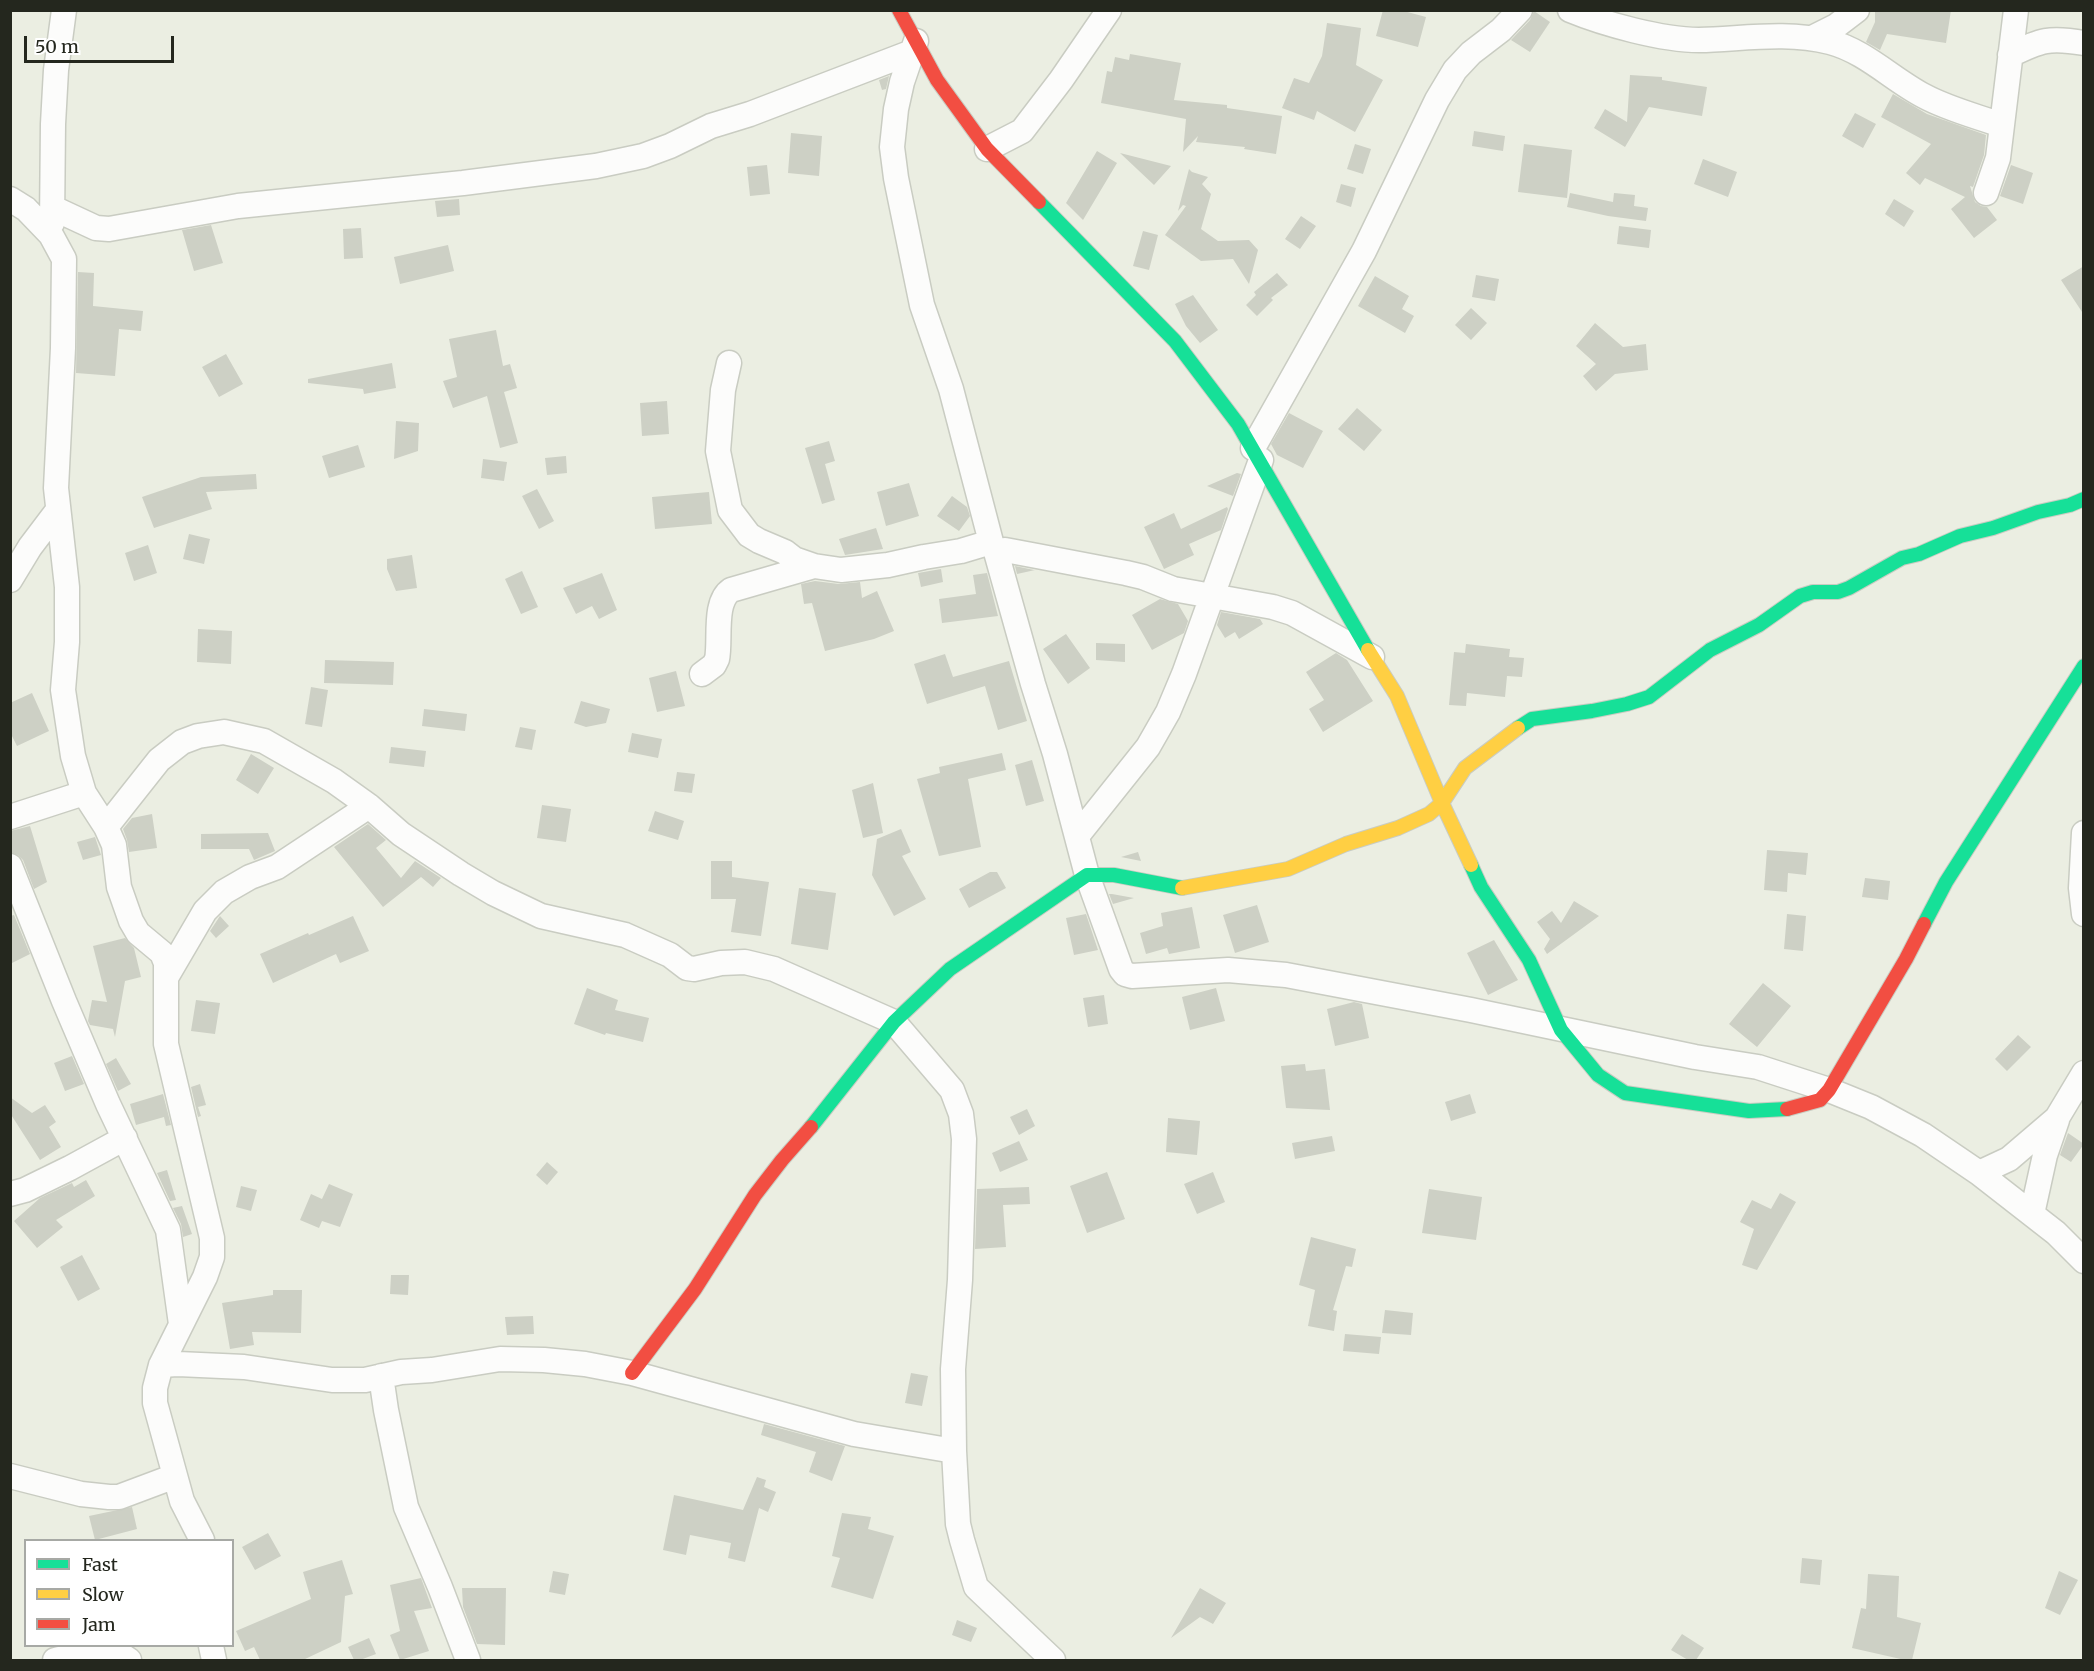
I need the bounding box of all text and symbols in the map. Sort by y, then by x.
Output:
scale bar [27,24,177,62]
text: 50 m [35,35,79,58]
legend [24,1539,234,1647]
text: Fast [82,1553,118,1576]
text: Slow [82,1583,124,1606]
text: Jam [82,1613,116,1636]

